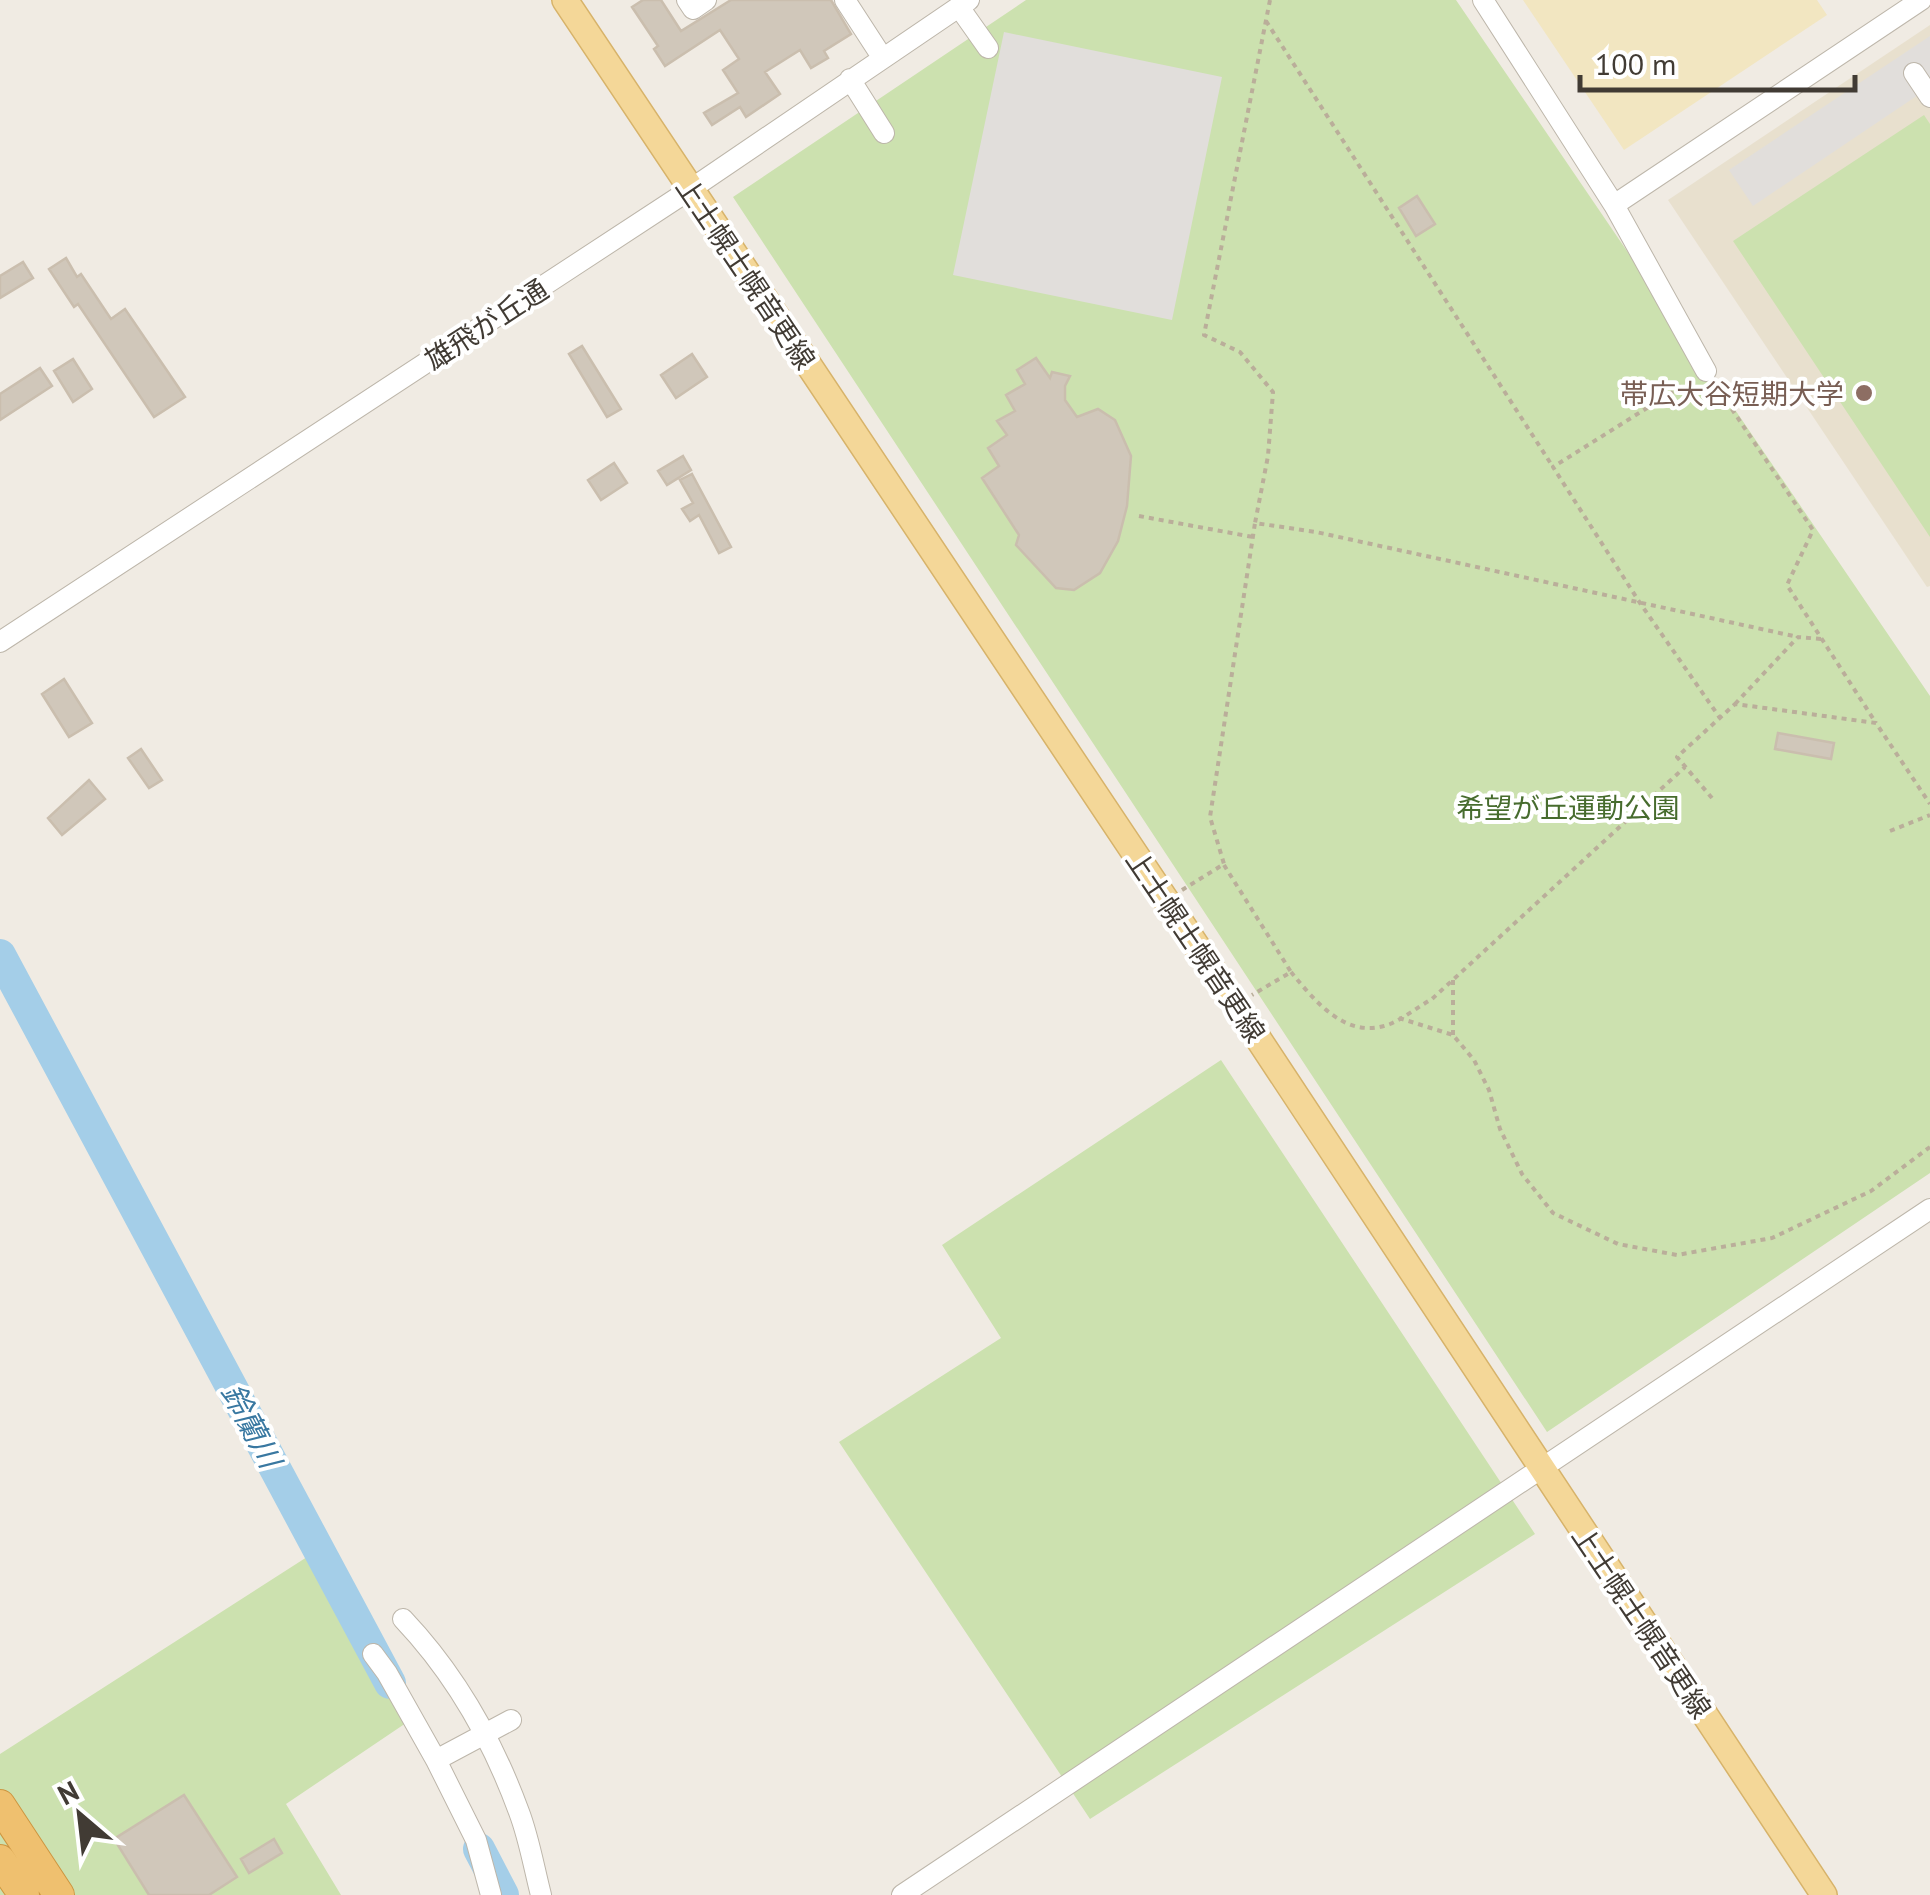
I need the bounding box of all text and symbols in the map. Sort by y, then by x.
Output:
scale bar [1580,30,1855,92]
text: 100 m [1595,44,1676,83]
street label: 上士幌士幌音更線 [668,170,824,376]
street label: 雄飛が丘通 [417,270,555,378]
place label: 帯広大谷短期大学 [1620,375,1844,412]
marker: 帯広大谷短期大学 [1853,382,1875,404]
park label: 希望が丘運動公園 [1456,789,1680,826]
street label: 上士幌士幌音更線 [1118,843,1274,1049]
water label: 鈴蘭川 [214,1376,292,1477]
street label: 上士幌士幌音更線 [1564,1519,1720,1725]
north arrow [30,1765,130,1865]
text: N [51,1772,85,1813]

